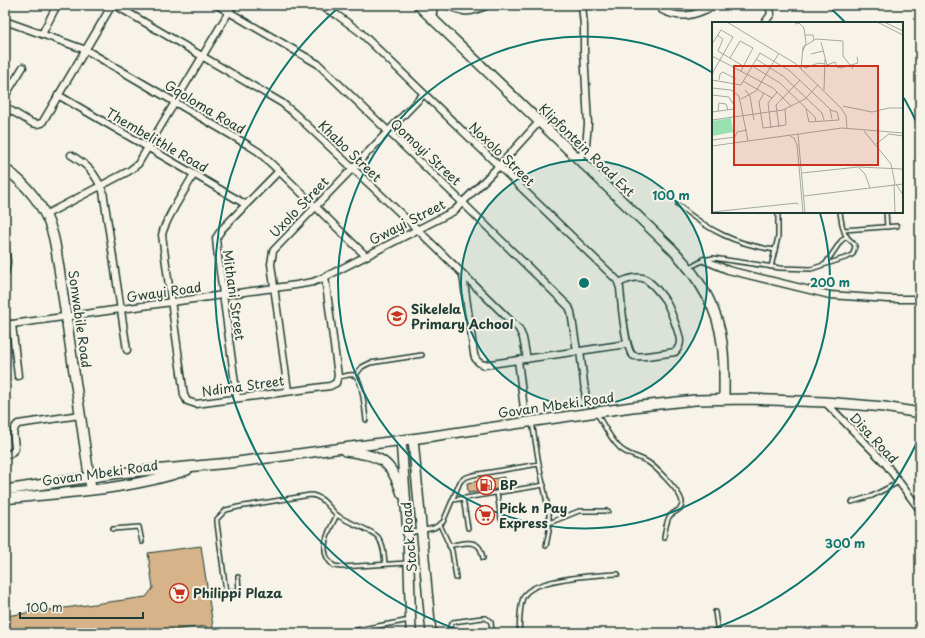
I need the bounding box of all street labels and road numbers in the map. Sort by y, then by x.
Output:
street label: Gqoloma Road [161,75,249,138]
street label: Klipfontein Road Ext [535,99,640,201]
street label: Thembelithle Road [103,103,212,177]
street label: Qomoyi Street [387,114,466,189]
street label: Khabo Street [314,116,386,186]
street label: Noxolo Street [465,117,540,190]
street label: Uxolo Street [265,172,333,241]
street label: Gwayi Street [365,194,448,249]
street label: Mithani Street [219,248,250,342]
street label: Sonwabile Road [64,269,97,369]
street label: Gwayi Road [125,277,203,306]
street label: Ndima Street [201,370,285,401]
street label: Govan Mbeki Road [497,387,615,422]
street label: Disa Road [846,408,903,467]
street label: Govan Mbeki Road [41,455,159,490]
street label: Stock Road [396,501,421,573]

